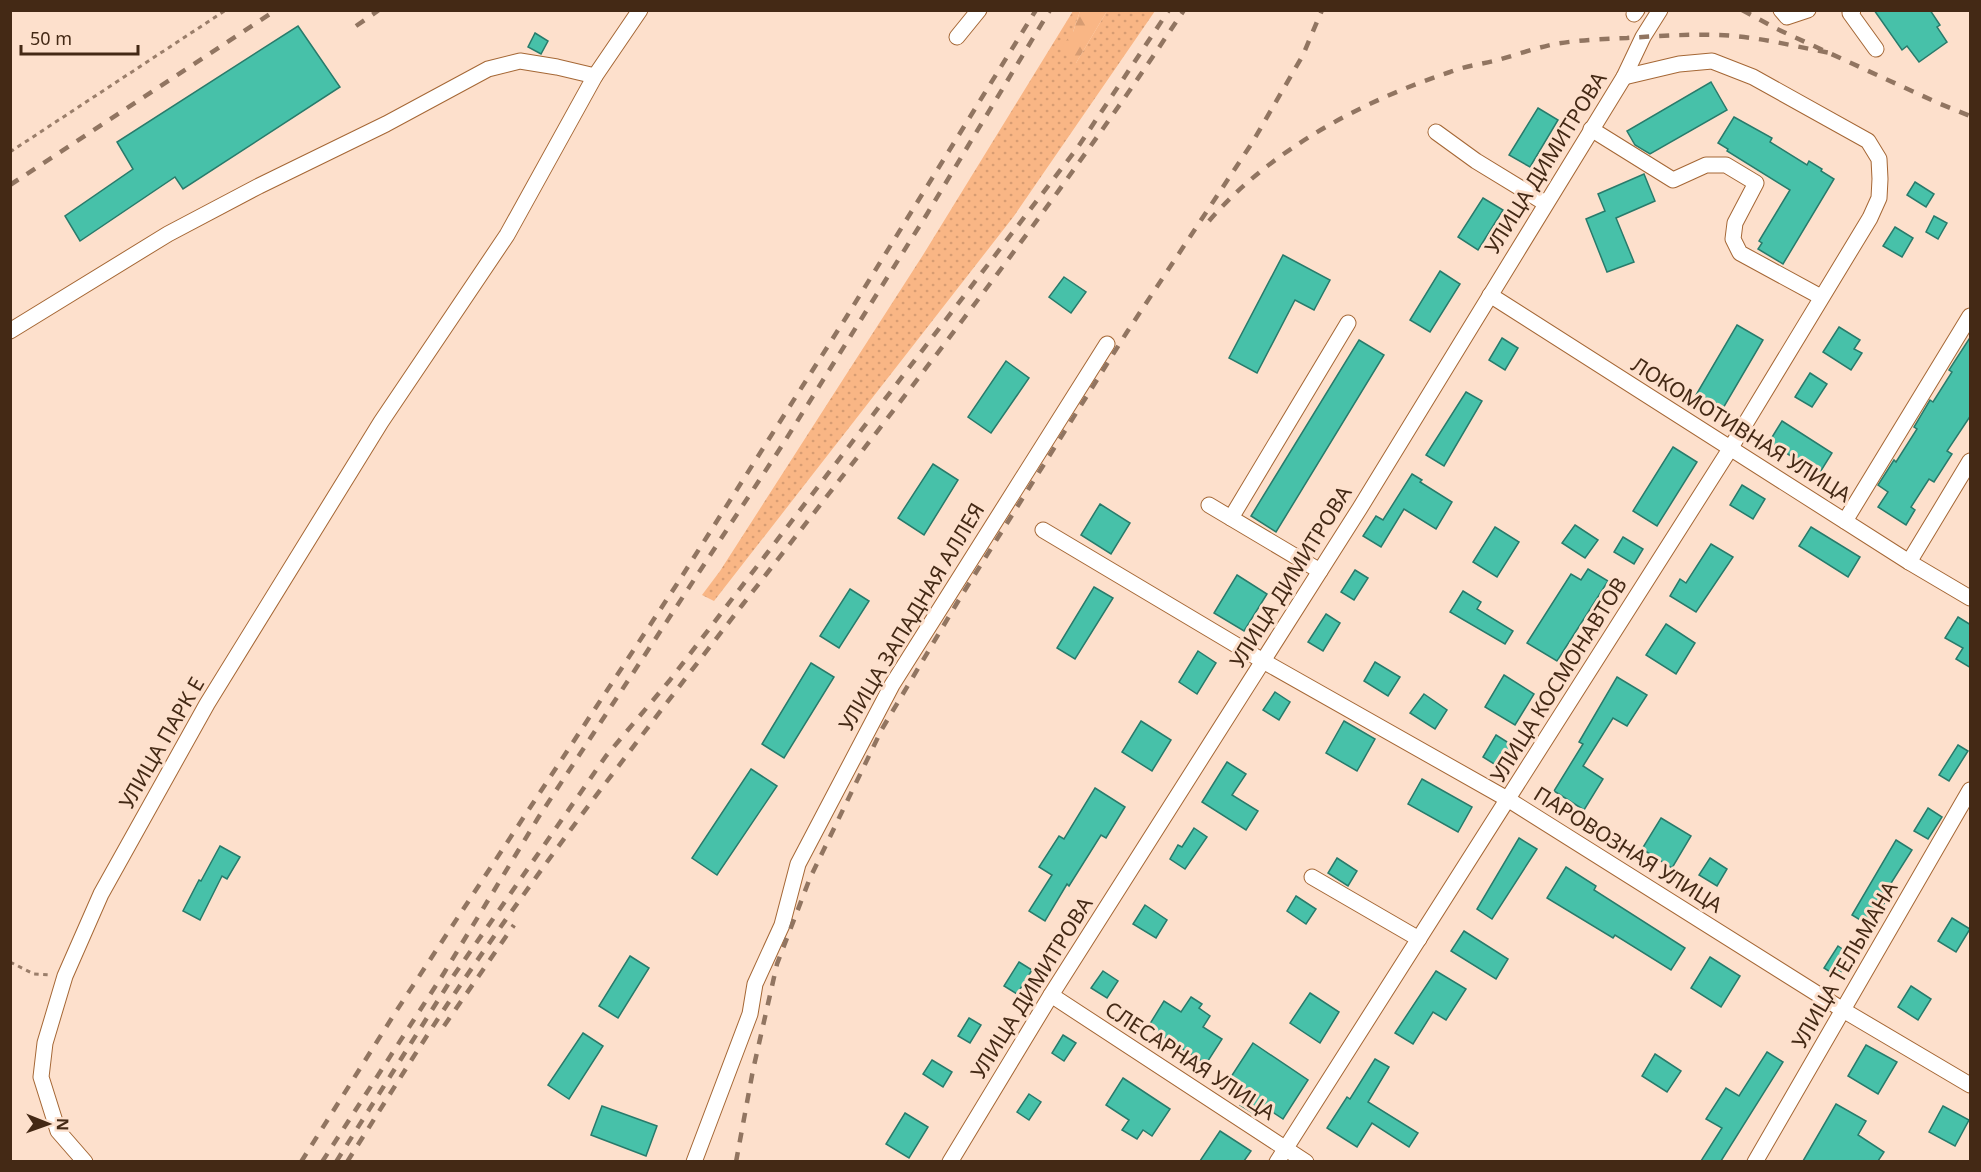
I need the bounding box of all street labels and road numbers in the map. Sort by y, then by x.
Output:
street label: УЛИЦА ДИМИТРОВА [1478,66,1613,259]
street label: ЛОКОМОТИВНАЯ УЛИЦА [1627,350,1857,509]
street label: УЛИЦА ДИМИТРОВА [1223,480,1358,673]
street label: УЛИЦА ЗАПАДНАЯ АЛЛЕЯ [832,497,990,736]
street label: УЛИЦА КОСМОНАВТОВ [1484,572,1633,787]
street label: УЛИЦА ПАРК Е [112,672,210,813]
street label: ПАРОВОЗНАЯ УЛИЦА [1529,780,1729,919]
street label: УЛИЦА ТЕЛЬМАНА [1785,875,1904,1053]
street label: УЛИЦА ДИМИТРОВА [964,891,1099,1084]
street label: СЛЕСАРНАЯ УЛИЦА [1100,995,1282,1126]

